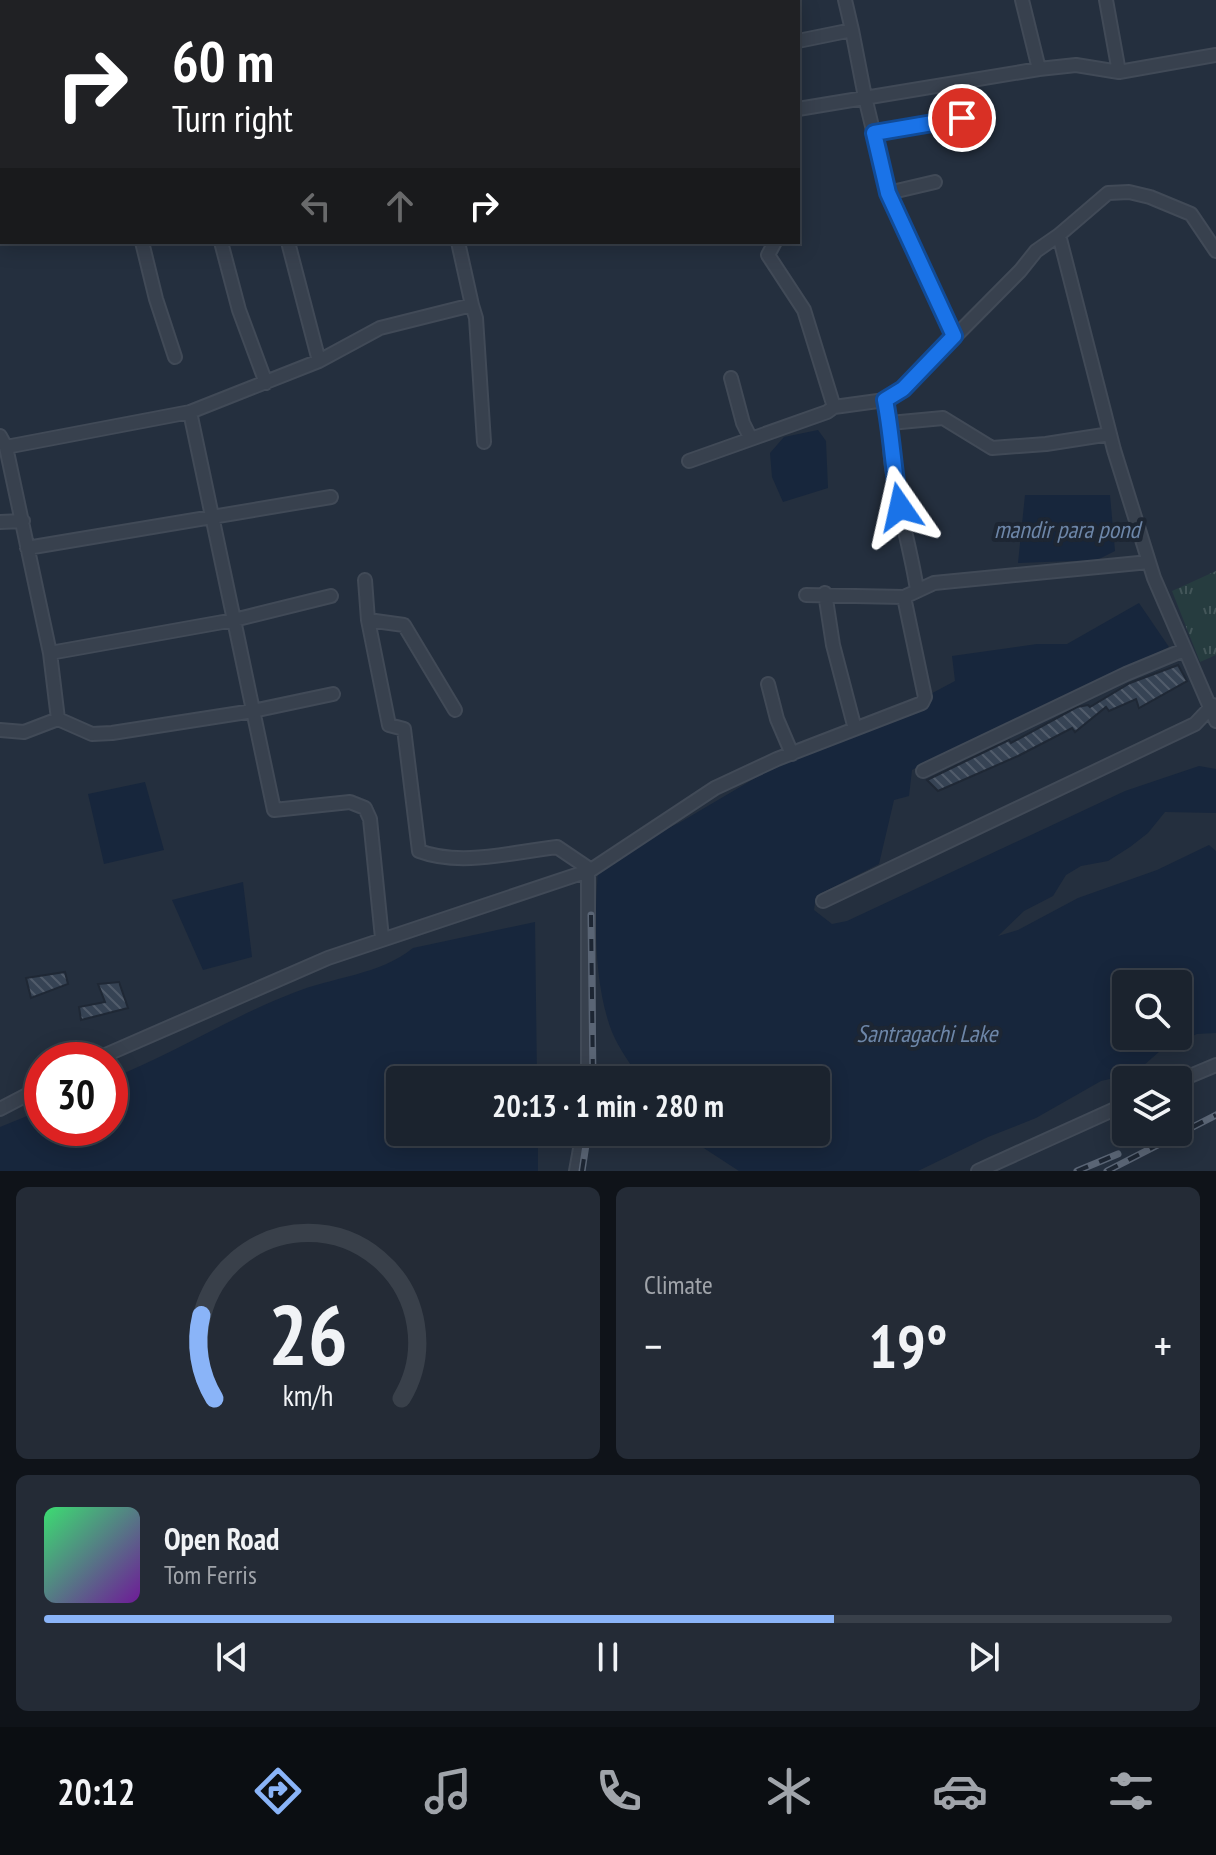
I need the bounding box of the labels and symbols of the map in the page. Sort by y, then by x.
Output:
pin [928,84,996,152]
position arrow [858,465,942,549]
water label: mandir para pond [994,514,1144,545]
water label: Santragachi Lake [857,1018,999,1049]
speed limit sign: 30 [24,1042,128,1146]

